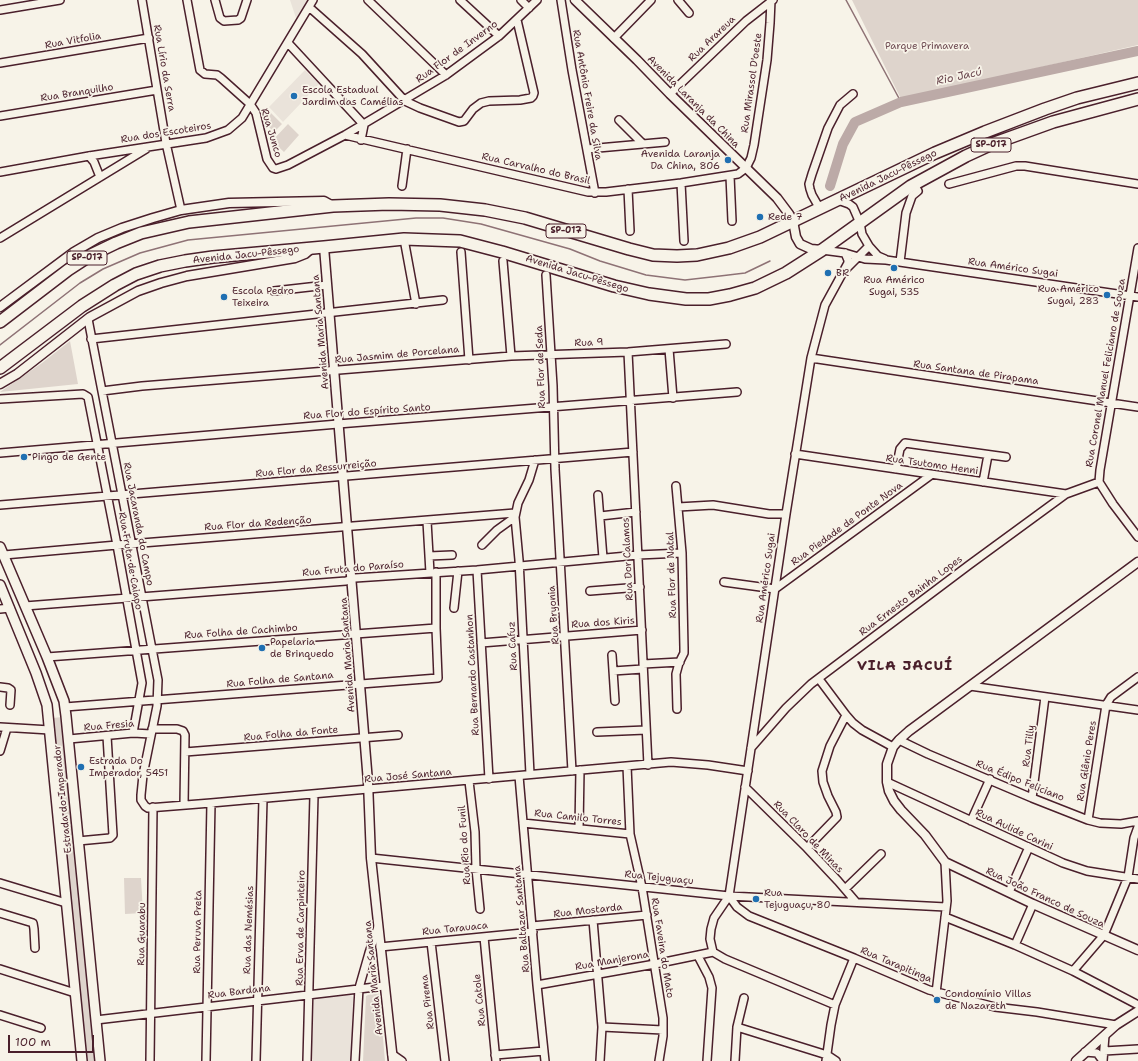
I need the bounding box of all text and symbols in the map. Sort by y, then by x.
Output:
street label: Rua Arareua [686,14,738,64]
street label: Rua Flor de Inverno [414,18,500,86]
street label: Rua Lírio da Serra [150,24,178,112]
street label: Rua Antônio Freire da Silva [570,29,604,161]
street label: Rua Vitfolia [44,30,102,52]
street label: Rua Mirassol D'oeste [739,32,765,134]
park label: Parque Primavera [885,40,969,52]
street label: Avenida Laranja da China [644,53,742,151]
water label: Rio Jacú [935,66,983,88]
street label: Rua Branquilho [40,81,114,105]
place label: Escola Estadual Jardim das Camélias [302,84,403,108]
marker: Escola Estadual Jardim das Camélias [289,91,299,101]
street label: Rua Junco [258,107,284,159]
street label: Rua dos Escoteiros [120,120,212,146]
road number: SP-017 [971,138,1011,152]
street label: Avenida Jacu-Pêssego [837,147,939,205]
place label: Avenida Laranja Da China, 806 [641,148,720,172]
street label: Rua Carvalho do Brasil [481,151,591,187]
marker: Avenida Laranja Da China, 806 [723,155,733,165]
place label: Rede 7 [768,211,803,223]
marker: Rede 7 [755,212,765,222]
road number: SP-017 [546,224,586,238]
street label: Avenida Jacu-Pêssego [192,243,300,267]
road number: SP-017 [67,251,107,265]
street label: Avenida Jacu-Pêssego [524,253,630,295]
street label: Rua Américo Sugai [967,256,1059,280]
marker: Rua Américo Sugai, 535 [889,263,899,273]
place label: BR [836,267,849,279]
marker: BR [823,268,833,278]
street label: Avenida Maria Santana [310,274,332,390]
place label: Rua Américo Sugai, 535 [863,274,925,298]
street label: Rua Coronel Manuel Feliciano de Souza [1083,278,1129,468]
place label: Rua Américo Sugai, 283 [1038,283,1099,306]
place label: Escola Pedro Teixeira [232,285,294,308]
marker: Rua Américo Sugai, 283 [1102,290,1112,300]
marker: Escola Pedro Teixeira [219,292,229,302]
street label: Rua Flor de Seda [534,325,548,409]
street label: Rua 9 [574,336,604,350]
street label: Rua Jasmim de Porcelana [334,344,460,366]
street label: Rua Santana de Pirapama [913,358,1039,388]
street label: Rua Flor do Espírito Santo [303,402,431,422]
place label: Pingo de Gente [32,451,106,463]
marker: Pingo de Gente [19,452,29,462]
street label: Rua Tsutomo Henni [885,453,979,477]
street label: Rua Flor da Ressurreição [255,458,377,480]
street label: Rua Jacaranda do Campo [120,461,156,587]
street label: Rua Piedade de Ponte Nova [789,480,905,568]
street label: Rua Fruta de Caiapo [115,511,145,611]
street label: Rua Flor da Redenção [204,514,312,534]
street label: Rua Dor Calamos [620,517,636,601]
street label: Rua Flor de Natal [664,532,680,618]
street label: Rua Américo Sugai [754,532,778,624]
street label: Rua Ernesto Bainha Lopes [857,553,965,639]
street label: Rua Fruta do Paraíso [302,559,404,579]
street label: Rua Bryonia [546,585,562,645]
street label: Avenida Maria Santana [338,597,358,713]
street label: Rua Bernardo Castanhon [464,614,482,736]
street label: Rua dos Kiris [571,615,635,631]
street label: Rua Cafuz [506,621,520,671]
street label: Rua Folha de Cachimbo [184,622,298,642]
place label: Papelaria de Brinquedo [270,636,334,660]
marker: Papelaria de Brinquedo [257,643,267,653]
district label: VILA JACUÍ [857,658,953,674]
street label: Rua Folha de Santana [226,669,334,691]
street label: Rua Fresia [83,718,135,734]
street label: Rua Glênio Peres [1075,720,1099,802]
street label: Rua Folha da Fonte [243,724,339,744]
street label: Rua Tilly [1020,724,1038,768]
street label: Estrada do Imperador [51,744,75,854]
place label: Estrada Do Imperador, 5451 [89,755,168,778]
street label: Rua Édipo Feliciano [974,758,1066,804]
marker: Estrada Do Imperador, 5451 [76,762,86,772]
street label: Rua José Santana [364,766,452,786]
street label: Rua Claro de Minas [770,798,846,876]
street label: Rua Rio do Funil [456,805,474,885]
street label: Rua Camilo Torres [534,807,622,829]
street label: Rua Aulide Carini [973,807,1055,853]
street label: Rua Baltazar Santana [511,865,533,973]
street label: Rua João Franco de Souza [984,865,1106,931]
street label: Rua Tejuguaçu [624,868,694,888]
street label: Rua Erva de Carpinteiro [294,870,308,986]
street label: Rua das Nemésias [241,886,257,974]
place label: Rua Tejuguaçu, 80 [764,887,830,910]
street label: Rua Peruva Preta [191,890,205,974]
marker: Rua Tejuguaçu, 80 [751,894,761,904]
street label: Rua Faveira do Mato [648,897,676,999]
street label: Rua Mostarda [553,901,623,921]
street label: Rua Guarabu [135,902,149,966]
street label: Avenida Maria Santana [362,920,386,1036]
street label: Rua Tarauaca [422,920,488,938]
street label: Rua Tarapitinga [858,944,934,986]
street label: Rua Manjerona [574,949,650,973]
street label: Rua Catole [471,973,489,1027]
street label: Rua Pirema [419,974,437,1030]
street label: Rua Bardana [207,982,271,1002]
place label: Condomínio Villas de Nazareth [945,988,1031,1012]
marker: Condomínio Villas de Nazareth [932,995,942,1005]
scale bar [10,1027,96,1053]
text: 100 m [15,1034,51,1050]

